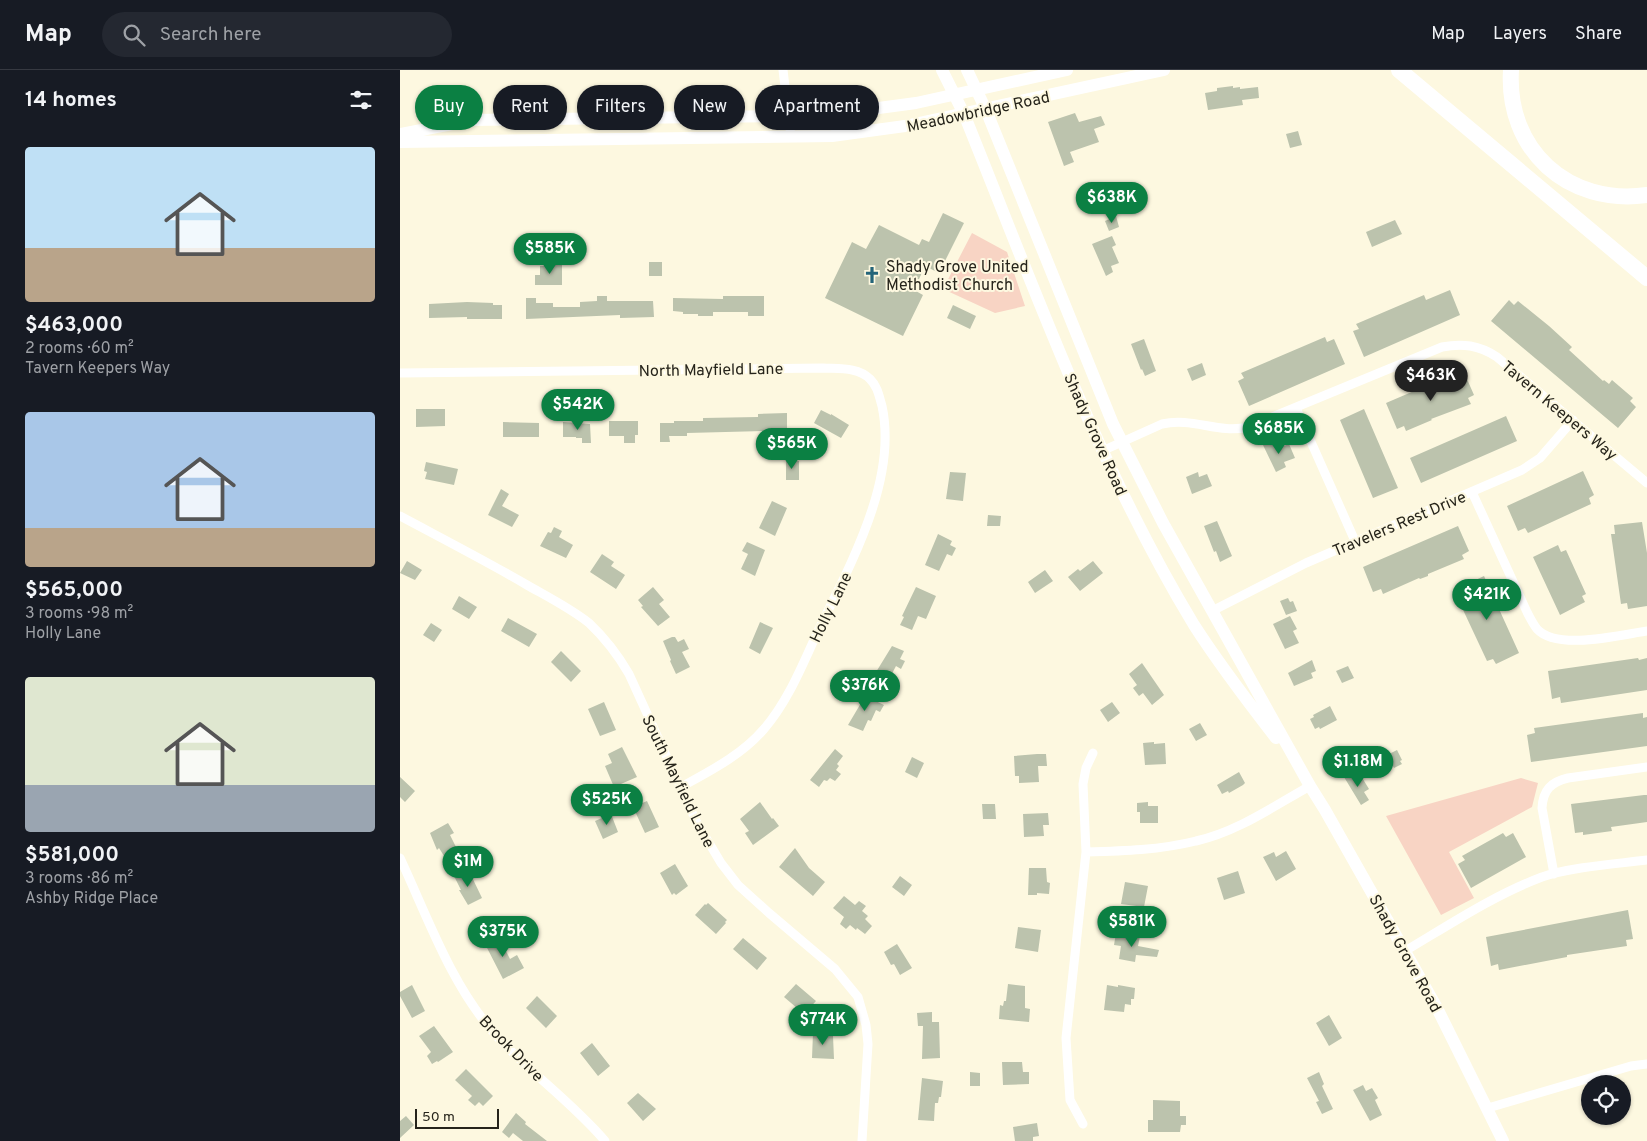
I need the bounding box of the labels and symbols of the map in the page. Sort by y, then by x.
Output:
street label: Meadowbridge Road [905,88,1052,138]
pin: $638K [1077,182,1147,224]
pin: $585K [515,232,585,275]
place label: Shady Grove United Methodist Church [886,258,1029,296]
church icon: Shady Grove United Methodist Church [862,265,882,285]
street label: Tavern Keepers Way [1497,357,1621,466]
street label: North Mayfield Lane [638,360,784,382]
pin: $463K [1396,360,1466,402]
street label: Shady Grove Road [1058,371,1130,499]
pin: $542K [543,388,613,431]
pin: $685K [1244,412,1314,455]
pin: $565K [757,428,827,470]
street label: Travelers Rest Drive [1330,488,1469,562]
street label: Holly Lane [806,569,857,647]
pin: $421K [1452,578,1522,621]
pin: $376K [830,670,900,712]
street label: South Mayfield Lane [636,712,718,852]
pin: $1.18M [1317,746,1399,788]
pin: $525K [572,784,642,826]
pin: $1M [444,846,492,888]
street label: Shady Grove Road [1364,892,1445,1016]
pin: $581K [1097,906,1167,948]
pin: $375K [468,916,538,958]
pin: $774K [788,1004,858,1046]
street label: Brook Drive [474,1012,547,1087]
scale bar [415,1106,499,1129]

